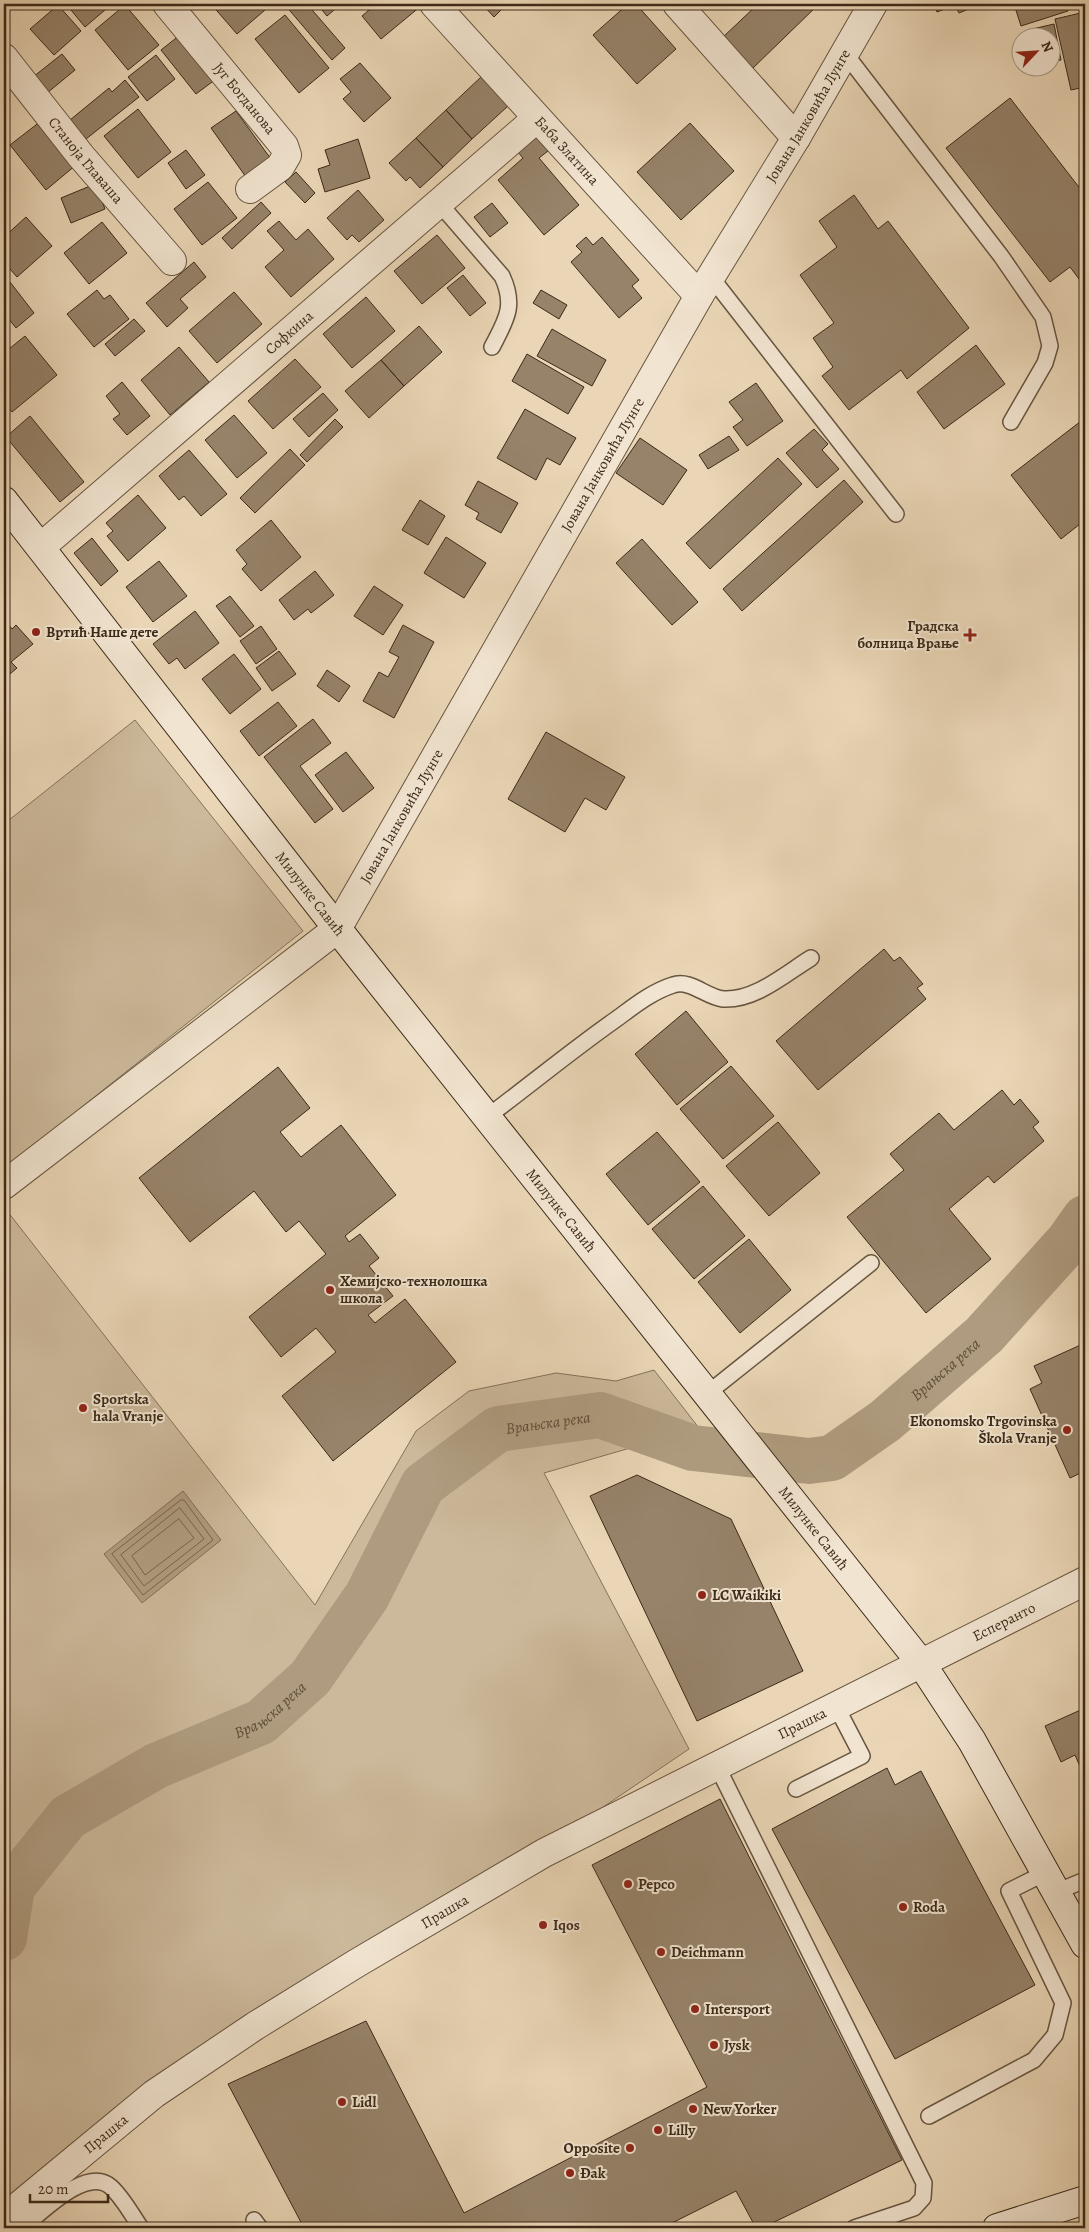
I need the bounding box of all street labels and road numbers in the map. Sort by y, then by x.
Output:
street label: Јована Јанковића Лунге [761,45,855,186]
street label: Југ Богданова [209,58,280,138]
street label: Баба Златина [530,112,604,190]
street label: Станоја Главаша [44,113,128,208]
street label: Софкина [261,306,318,359]
street label: Јована Јанковића Лунге [556,394,649,535]
street label: Јована Јанковића Лунге [355,745,448,887]
street label: Милунке Савић [271,847,349,940]
street label: Милунке Савић [522,1164,601,1257]
street label: Милунке Савић [774,1482,853,1574]
street label: Есперанто [969,1598,1039,1646]
street label: Прашка [774,1703,830,1744]
street label: Прашка [417,1890,472,1933]
street label: Прашка [79,2110,132,2158]

